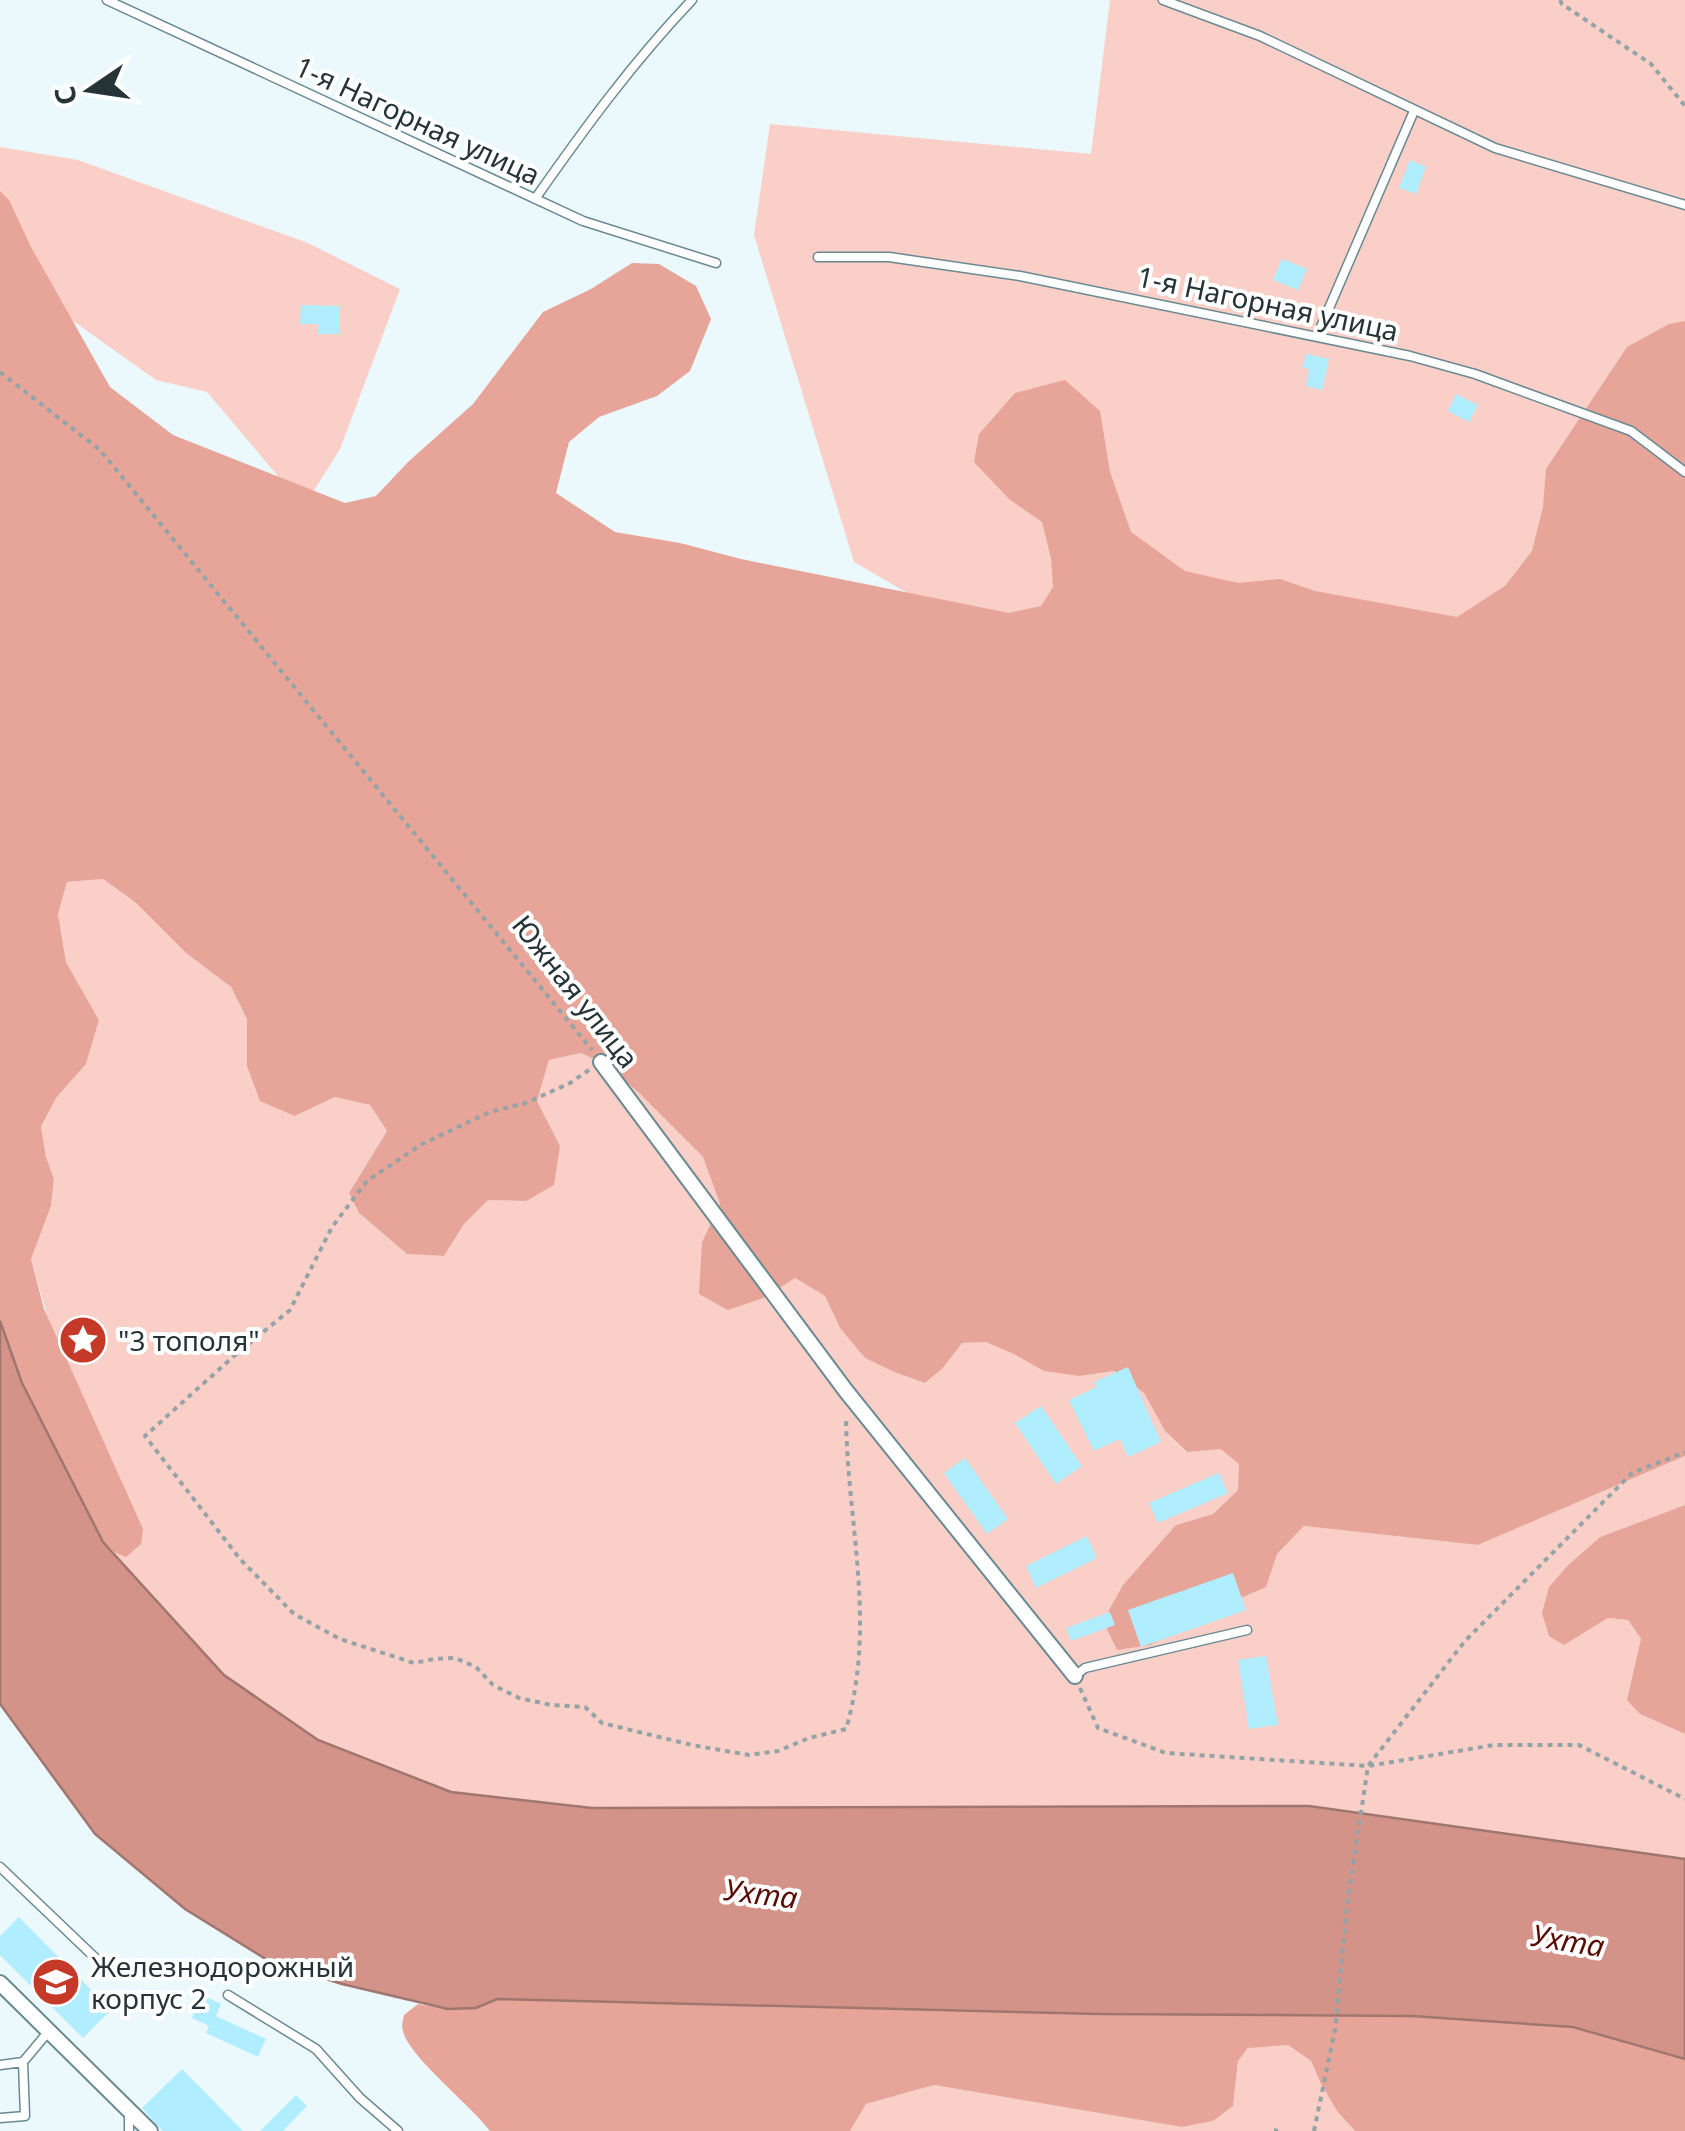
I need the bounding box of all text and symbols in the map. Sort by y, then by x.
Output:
north arrow [40,40,140,140]
street label: 1-я Нагорная улица [289,47,547,193]
text: С [44,83,85,109]
street label: 1-я Нагорная улица [1134,257,1402,349]
street label: Южная улица [504,907,648,1075]
place icon: "3 тополя" [57,1314,109,1366]
place label: "3 тополя" [118,1321,260,1359]
water label: Ухта [722,1868,800,1918]
water label: Ухта [1528,1914,1608,1966]
place label: Железнодорожный корпус 2 [91,1947,354,2017]
school or university icon: Железнодорожный корпус 2 [30,1956,82,2008]

